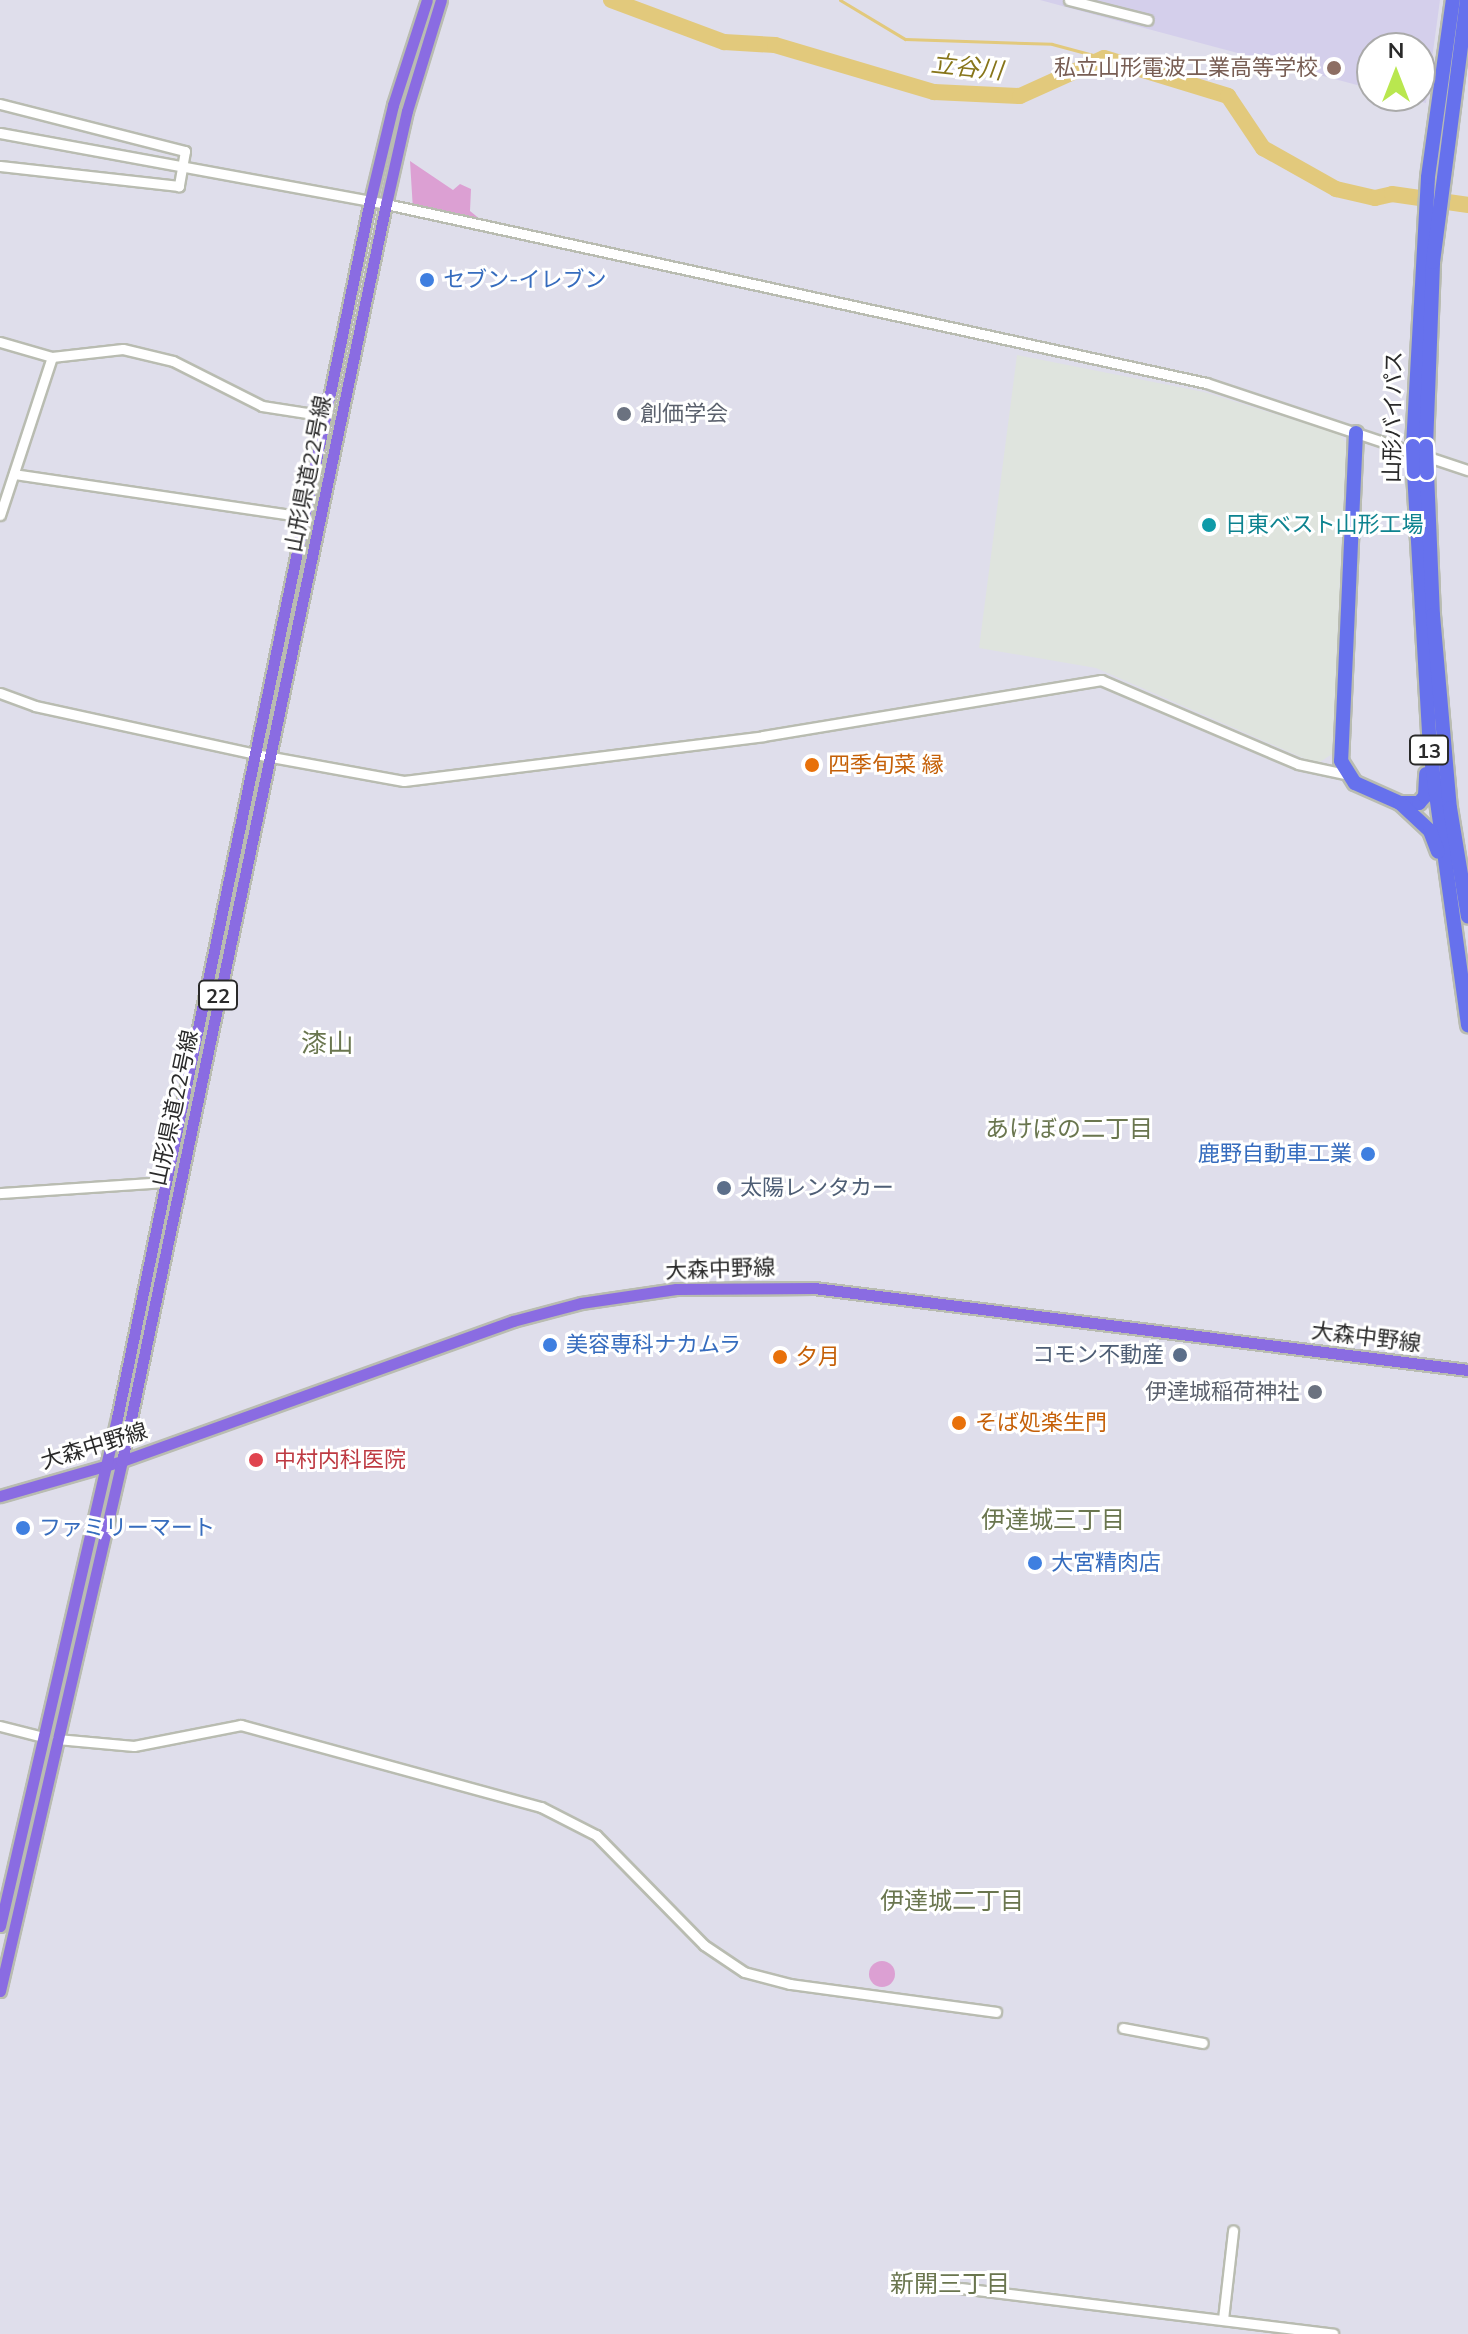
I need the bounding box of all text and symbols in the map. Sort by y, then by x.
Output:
north arrow [1356,32,1436,112]
text: N [1388,36,1404,64]
water label: 立谷川 [930,49,1004,85]
place label: 私立山形電波工業高等学校 [1054,55,1318,81]
marker: 私立山形電波工業高等学校 [1325,59,1343,77]
place label: セブン-イレブン [443,267,606,293]
marker: セブン-イレブン [418,271,436,289]
street label: 山形バイパス [1379,351,1407,483]
street label: 山形県道22号線 [280,394,336,554]
place label: 創価学会 [640,401,728,427]
marker: 創価学会 [615,405,633,423]
place label: 日東ベスト山形工場 [1225,512,1423,538]
marker: 日東ベスト山形工場 [1200,516,1218,534]
road number: 13 [1409,734,1449,766]
place label: 四季旬菜 縁 [828,752,944,778]
marker: 四季旬菜 縁 [803,756,821,774]
road number: 22 [198,979,238,1011]
district label: 漆山 [301,1027,353,1059]
street label: 山形県道22号線 [145,1028,203,1188]
district label: あけぼの二丁目 [985,1115,1153,1143]
place label: 鹿野自動車工業 [1198,1141,1352,1167]
marker: 鹿野自動車工業 [1359,1145,1377,1163]
place label: 太陽レンタカー [740,1175,894,1201]
marker: 太陽レンタカー [715,1179,733,1197]
street label: 大森中野線 [665,1254,775,1284]
street label: 大森中野線 [1310,1317,1422,1357]
place label: 美容専科ナカムラ [566,1332,742,1358]
marker: 美容専科ナカムラ [541,1336,559,1354]
place label: コモン不動産 [1032,1342,1164,1368]
place label: 夕月 [796,1344,840,1370]
marker: コモン不動産 [1171,1346,1189,1364]
marker: 夕月 [771,1348,789,1366]
place label: 伊達城稲荷神社 [1145,1379,1299,1405]
marker: 伊達城稲荷神社 [1306,1383,1324,1401]
place label: そば処楽生門 [975,1410,1107,1436]
marker: そば処楽生門 [950,1414,968,1432]
street label: 大森中野線 [38,1417,150,1475]
place label: 中村内科医院 [274,1447,406,1473]
marker: 中村内科医院 [245,1449,267,1471]
district label: 伊達城三丁目 [981,1506,1125,1534]
place label: ファミリーマート [39,1515,215,1541]
marker: ファミリーマート [14,1519,32,1537]
place label: 大宮精肉店 [1051,1550,1161,1576]
marker: 大宮精肉店 [1026,1554,1044,1572]
district label: 伊達城二丁目 [880,1887,1024,1915]
district label: 新開三丁目 [890,2270,1010,2298]

